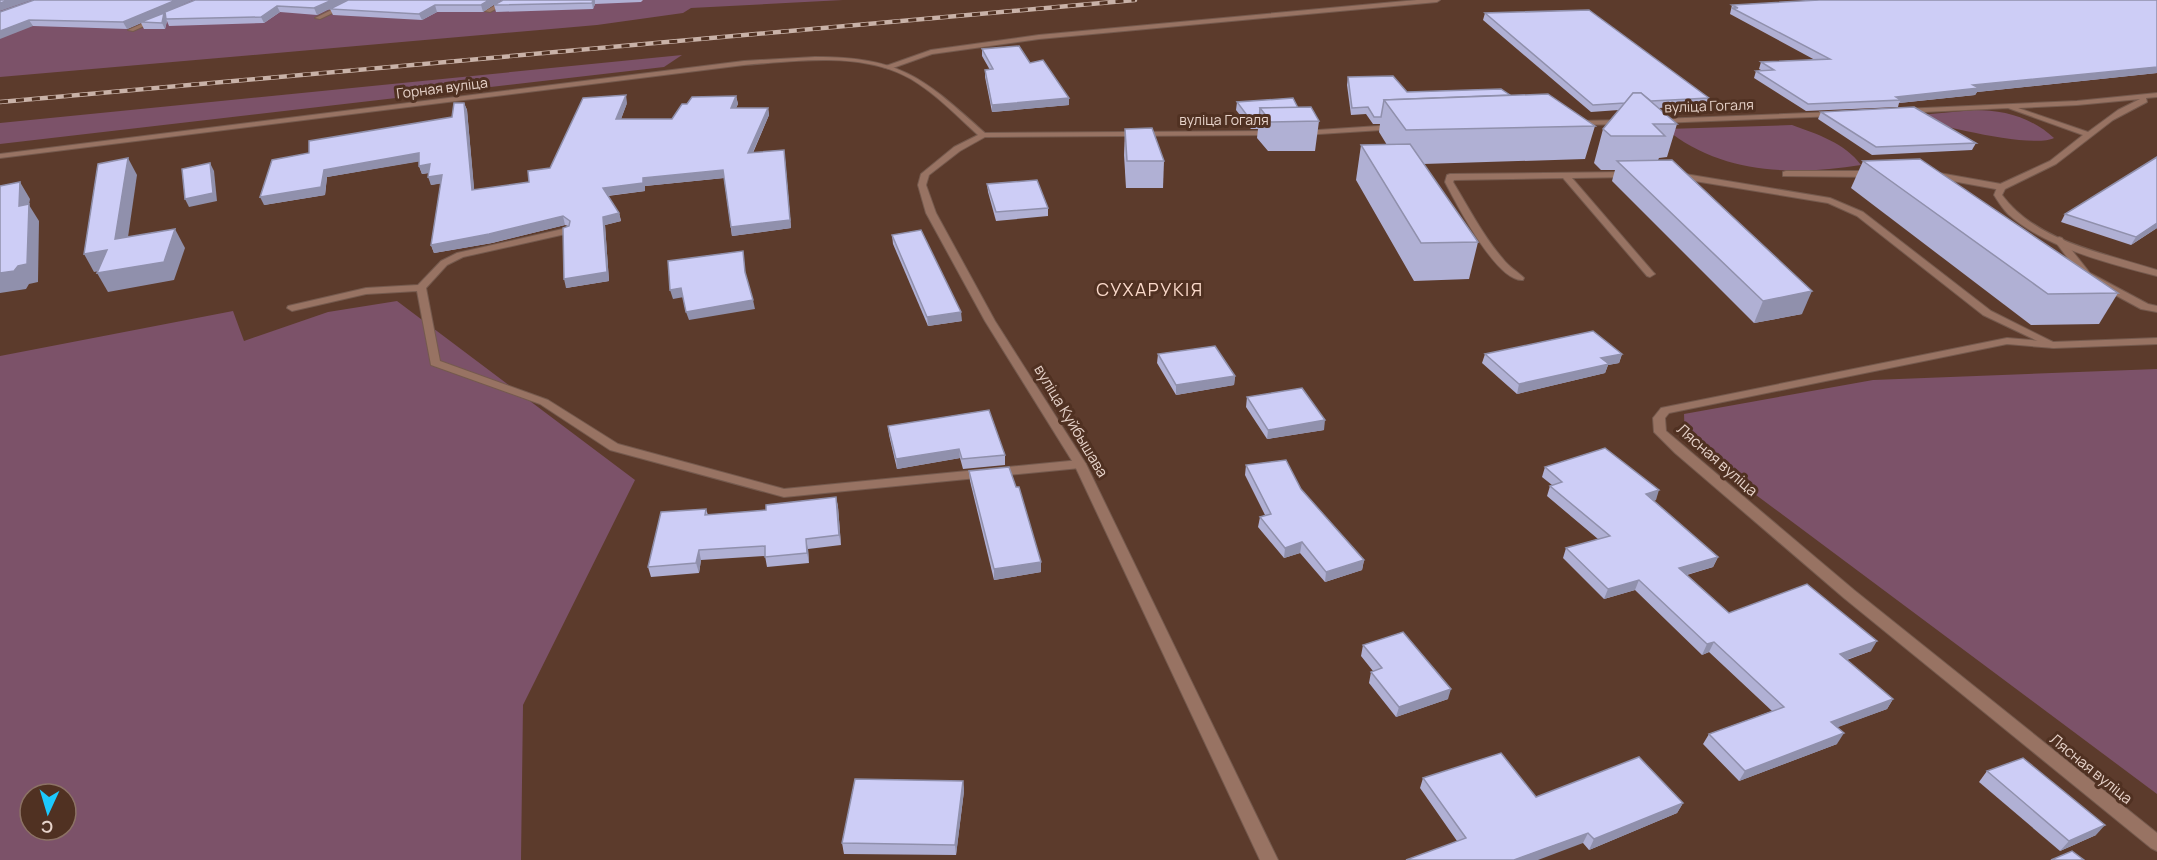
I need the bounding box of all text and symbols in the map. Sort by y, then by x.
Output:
street label: Горная вуліца [395,72,489,103]
street label: вуліца Гогаля [1664,94,1754,117]
street label: вуліца Гогаля [1179,110,1269,129]
district label: СУХАРУКІЯ [1096,277,1204,301]
street label: вуліца Куйбышава [1029,361,1113,481]
street label: Лясная вуліца [1672,419,1762,501]
street label: Лясная вуліца [2045,729,2137,809]
north arrow [18,782,78,842]
text: С [40,816,54,838]

